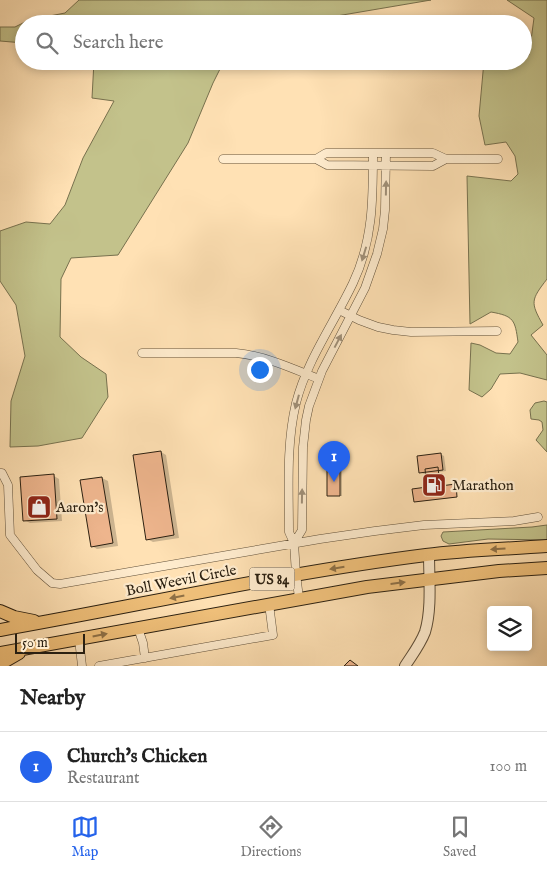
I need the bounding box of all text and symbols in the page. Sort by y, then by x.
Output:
search box [15,15,532,70]
icon: search [33,29,61,57]
text: Search here [73,31,164,55]
one-way arrow [382,179,390,195]
one-way arrow [359,246,367,261]
one-way arrow [334,333,342,348]
your location [247,357,273,383]
one-way arrow [293,394,301,409]
pin: 1 [318,441,350,482]
fuel station icon: Marathon [421,472,447,498]
place label: Marathon [452,476,514,495]
one-way arrow [299,488,307,504]
shop icon: Aaron's [26,494,52,520]
place label: Aaron's [55,498,103,517]
one-way arrow [490,546,506,554]
street label: Boll Weevil Circle [124,560,238,601]
one-way arrow [329,564,345,572]
road number: US 84 [250,568,294,590]
one-way arrow [390,579,406,587]
one-way arrow [170,593,185,601]
map controls [487,606,532,651]
button: layers [487,606,532,651]
scale bar [15,631,85,654]
one-way arrow [92,631,108,639]
text: 50 m [22,634,48,652]
text: Nearby [20,685,85,712]
text: Church's Chicken [67,745,207,769]
text: 1 [33,757,39,777]
text: 100 m [490,757,527,777]
text: Restaurant [67,769,140,789]
tab: Map [71,813,99,861]
tab: Directions [240,813,301,861]
tab: Saved [443,813,476,861]

